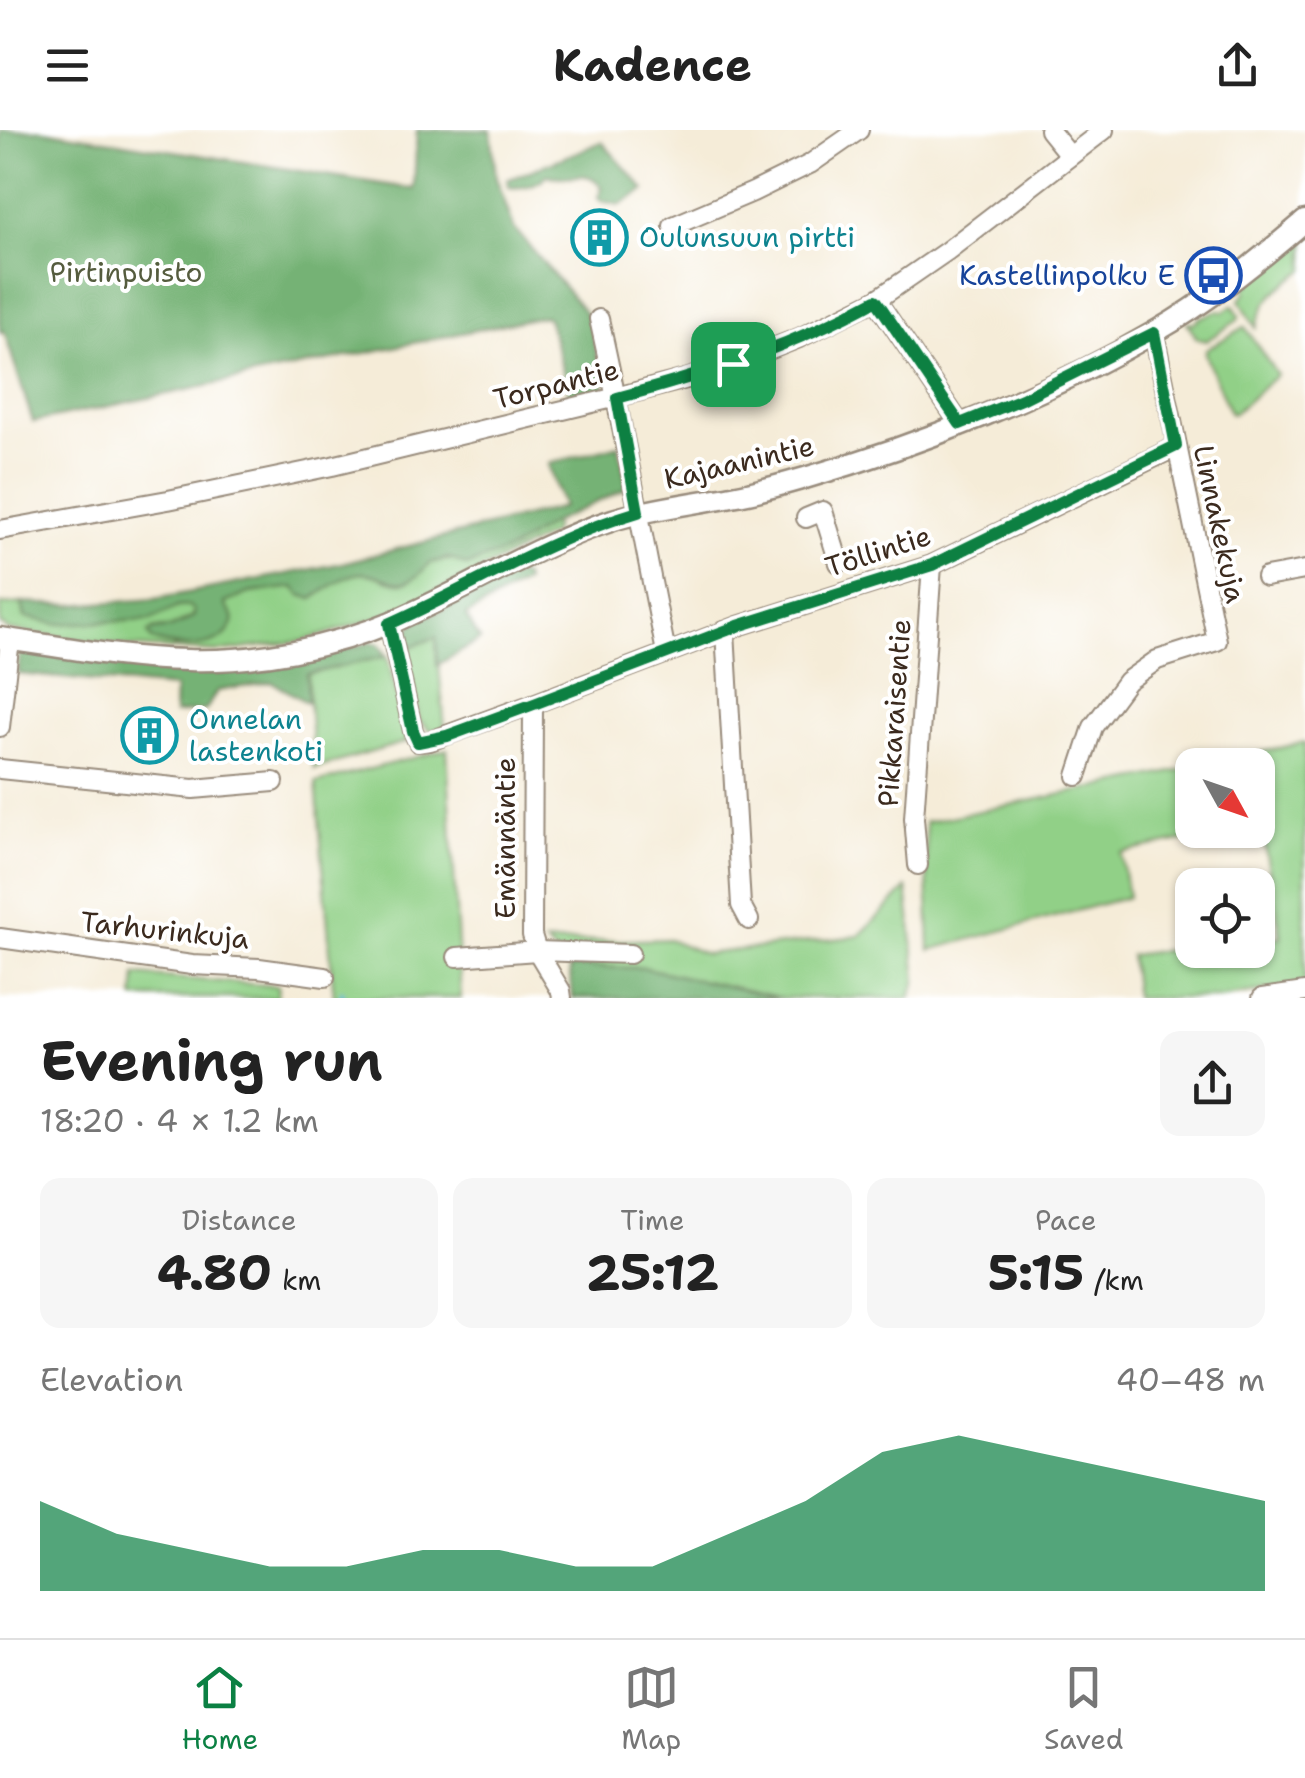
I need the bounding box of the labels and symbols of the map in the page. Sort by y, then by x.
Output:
building icon: Oulunsuun pirtti [570,207,630,267]
place label: Oulunsuun pirtti [639,218,855,256]
bus stop icon: Kastellinpolku E [1184,245,1244,305]
park label: Pirtinpuisto [50,253,202,291]
place label: Kastellinpolku E [959,256,1175,294]
pin [691,322,776,407]
street label: Torpantie [489,350,623,418]
street label: Kajaanintie [660,426,818,498]
street label: Linnakekuja [1185,441,1255,607]
street label: Töllintie [820,516,936,586]
street label: Pikkaraisentie [868,618,920,808]
place label: Onnelan lastenkoti [189,700,323,770]
building icon: Onnelan lastenkoti [120,705,180,765]
north arrow [1175,748,1275,848]
street label: Emännäntie [486,757,524,919]
street label: Tarhurinkuja [79,902,251,958]

